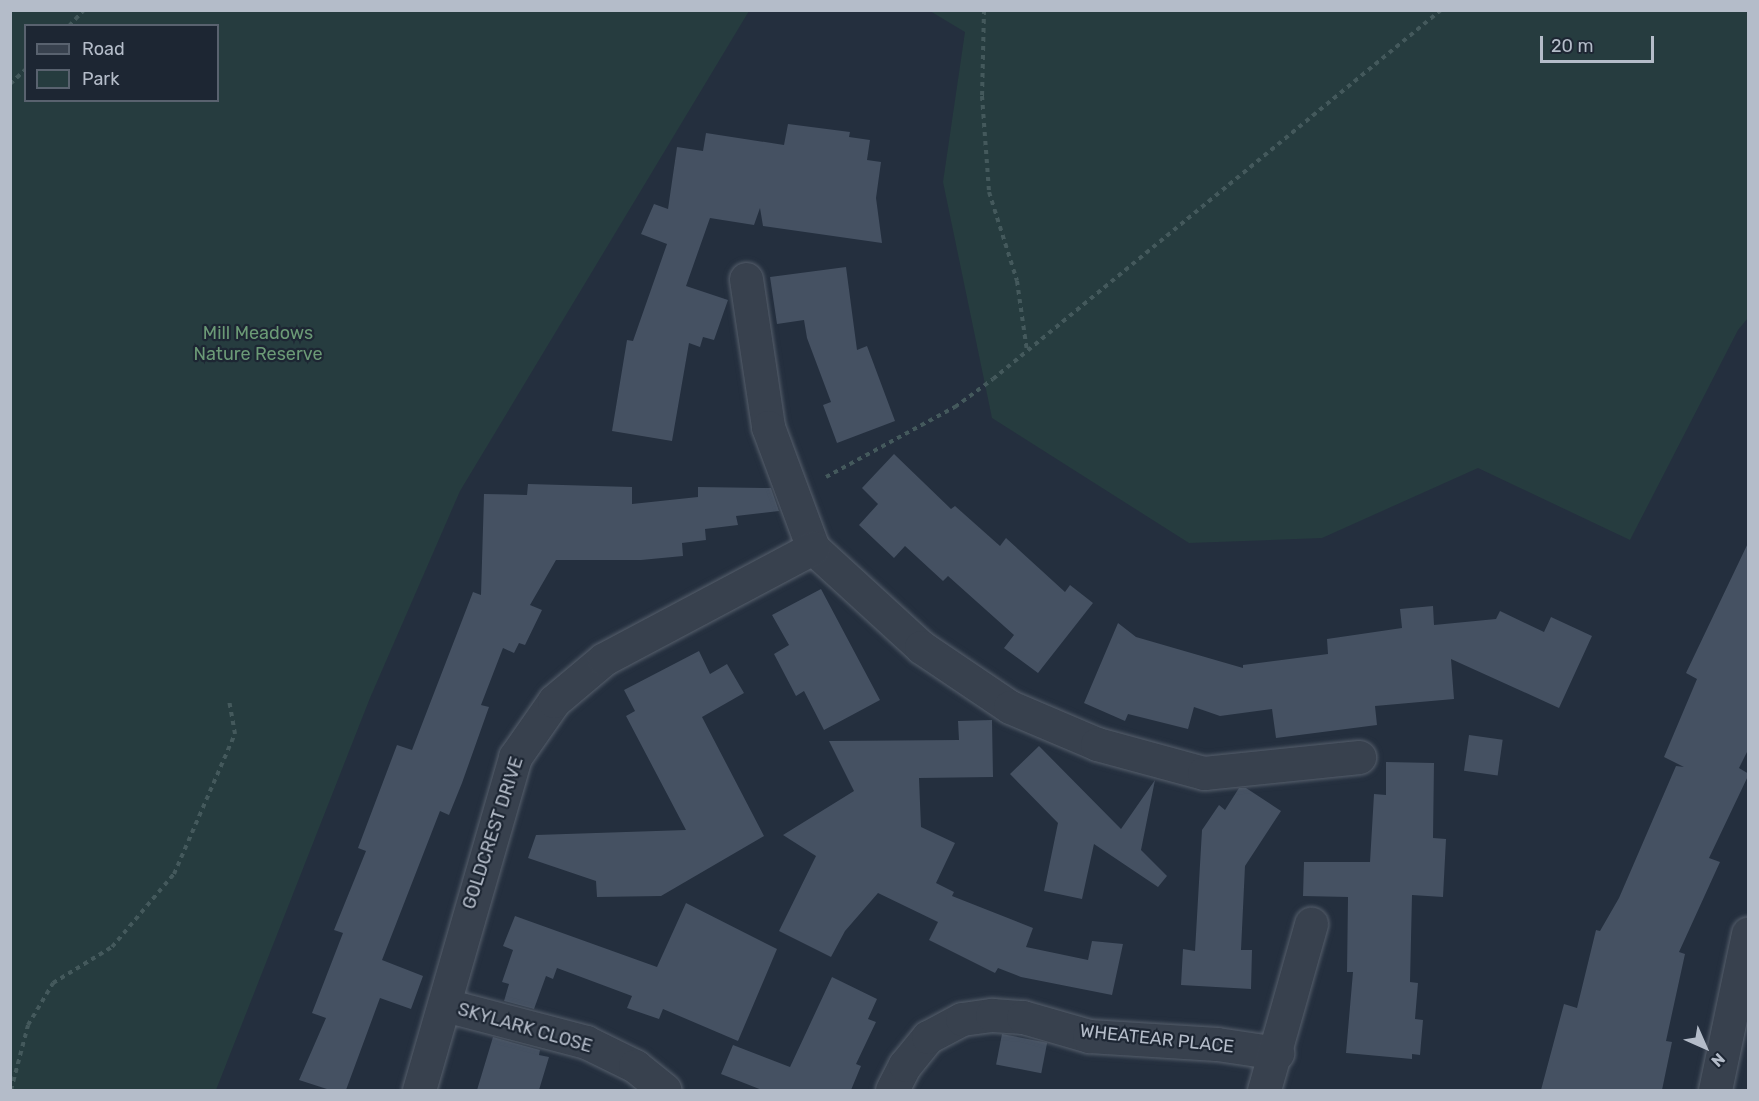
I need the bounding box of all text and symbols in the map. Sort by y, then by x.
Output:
legend [24,24,219,102]
scale bar [1543,24,1657,62]
text: 20 m [1551,35,1593,57]
text: Road [82,38,125,60]
text: Park [82,68,119,90]
park label: Mill Meadows Nature Reserve [194,323,322,366]
street label: GOLDCREST DRIVE [458,754,528,912]
street label: SKYLARK CLOSE [455,998,595,1058]
north arrow [1675,1017,1735,1077]
street label: WHEATEAR PLACE [1079,1020,1235,1058]
text: N [1707,1049,1729,1071]

